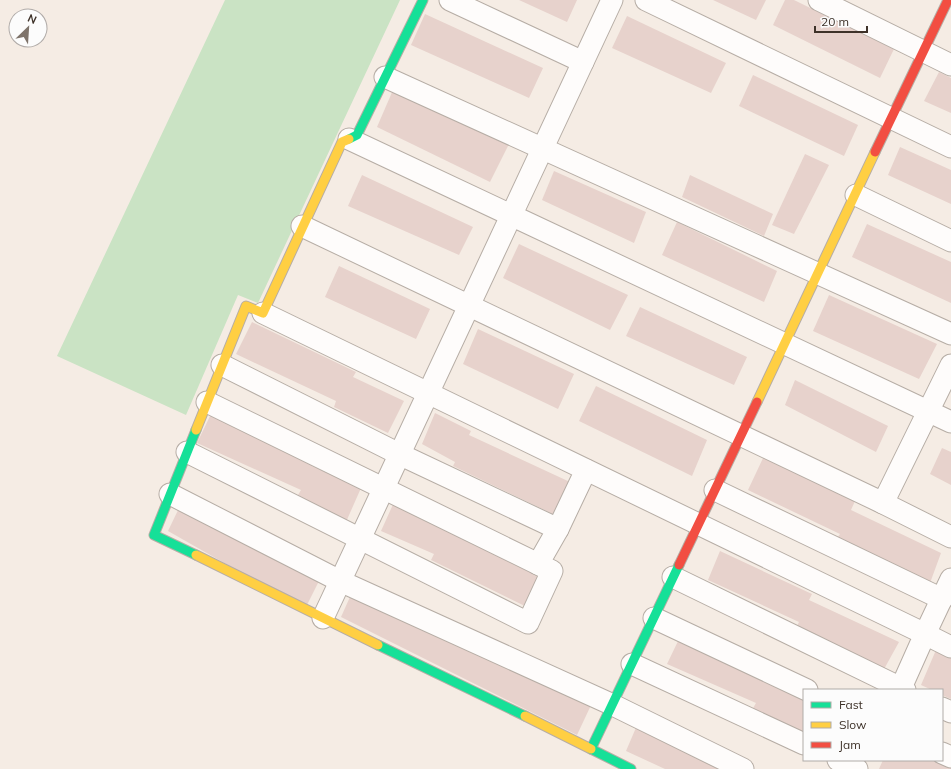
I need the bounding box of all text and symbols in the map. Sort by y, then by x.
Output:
north arrow [8,8,48,48]
scale bar [815,8,867,34]
text: N [26,11,39,27]
text: 20 m [821,14,849,29]
legend [803,689,943,761]
text: Fast [839,697,863,712]
text: Slow [839,717,867,732]
text: Jam [839,737,861,752]

